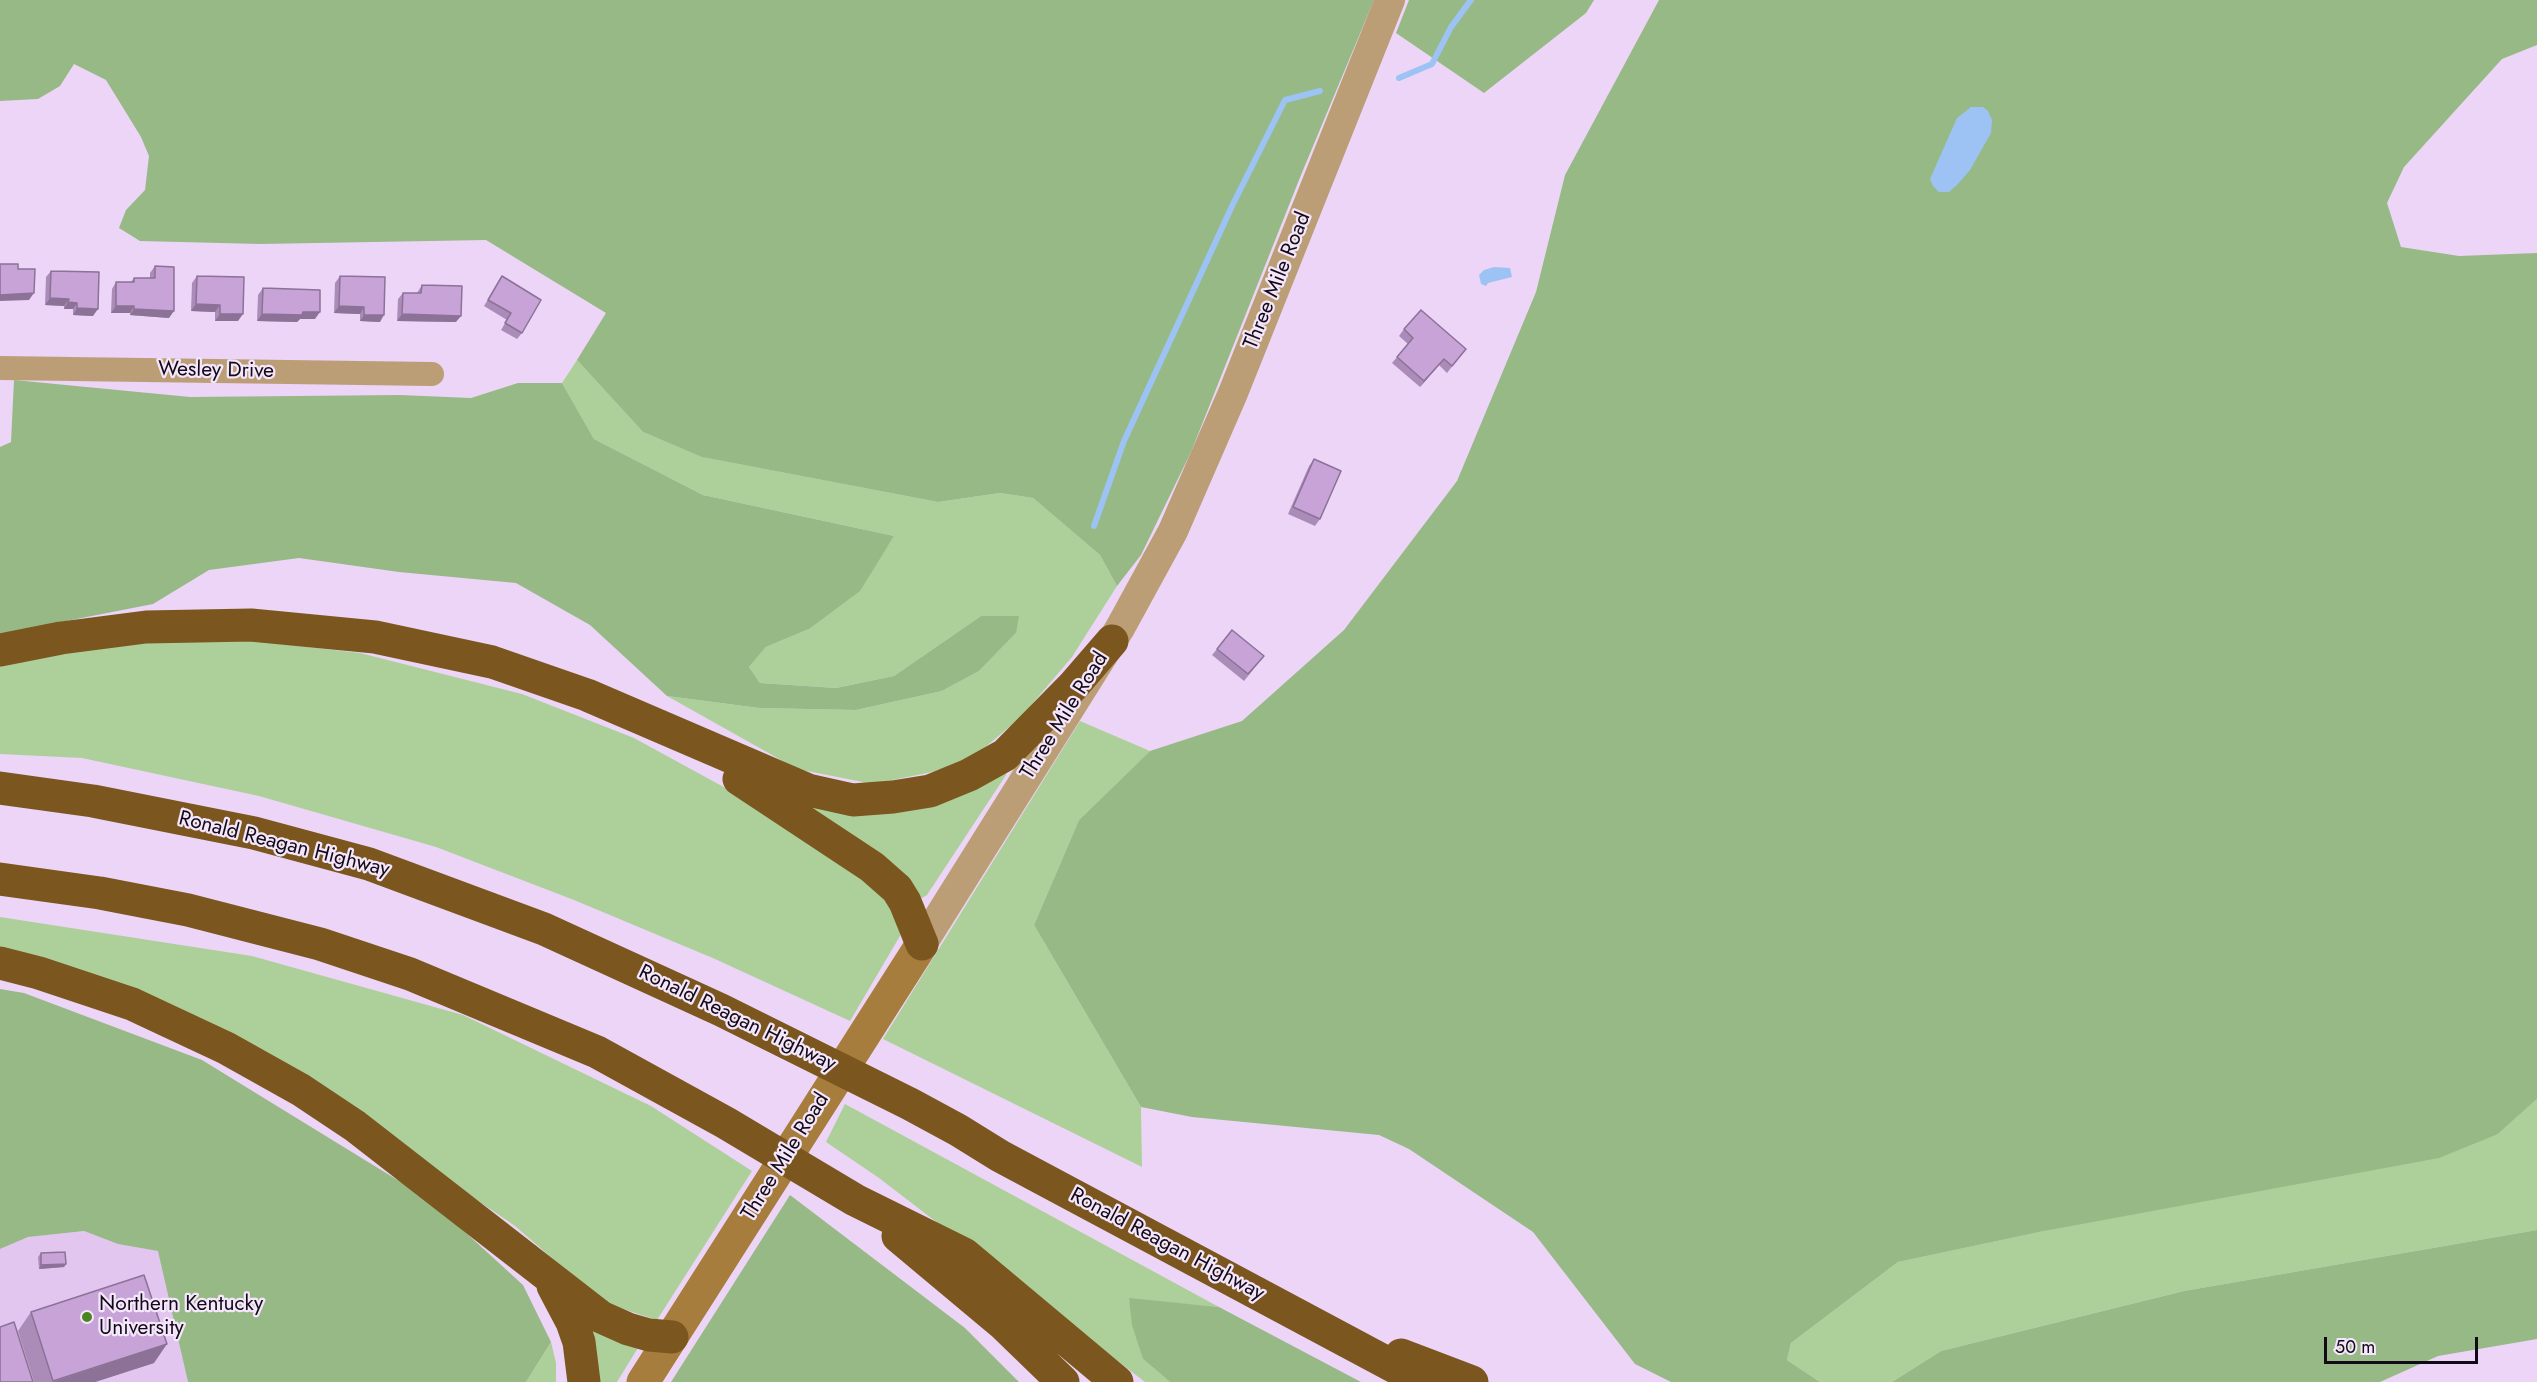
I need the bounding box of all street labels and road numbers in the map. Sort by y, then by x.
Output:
street label: Three Mile Road [1239,209,1317,353]
street label: Wesley Drive [158,357,274,385]
street label: Three Mile Road [1016,648,1114,784]
street label: Ronald Reagan Highway [176,807,392,883]
street label: Ronald Reagan Highway [634,960,840,1078]
street label: Three Mile Road [737,1089,835,1225]
street label: Ronald Reagan Highway [1066,1183,1268,1307]

